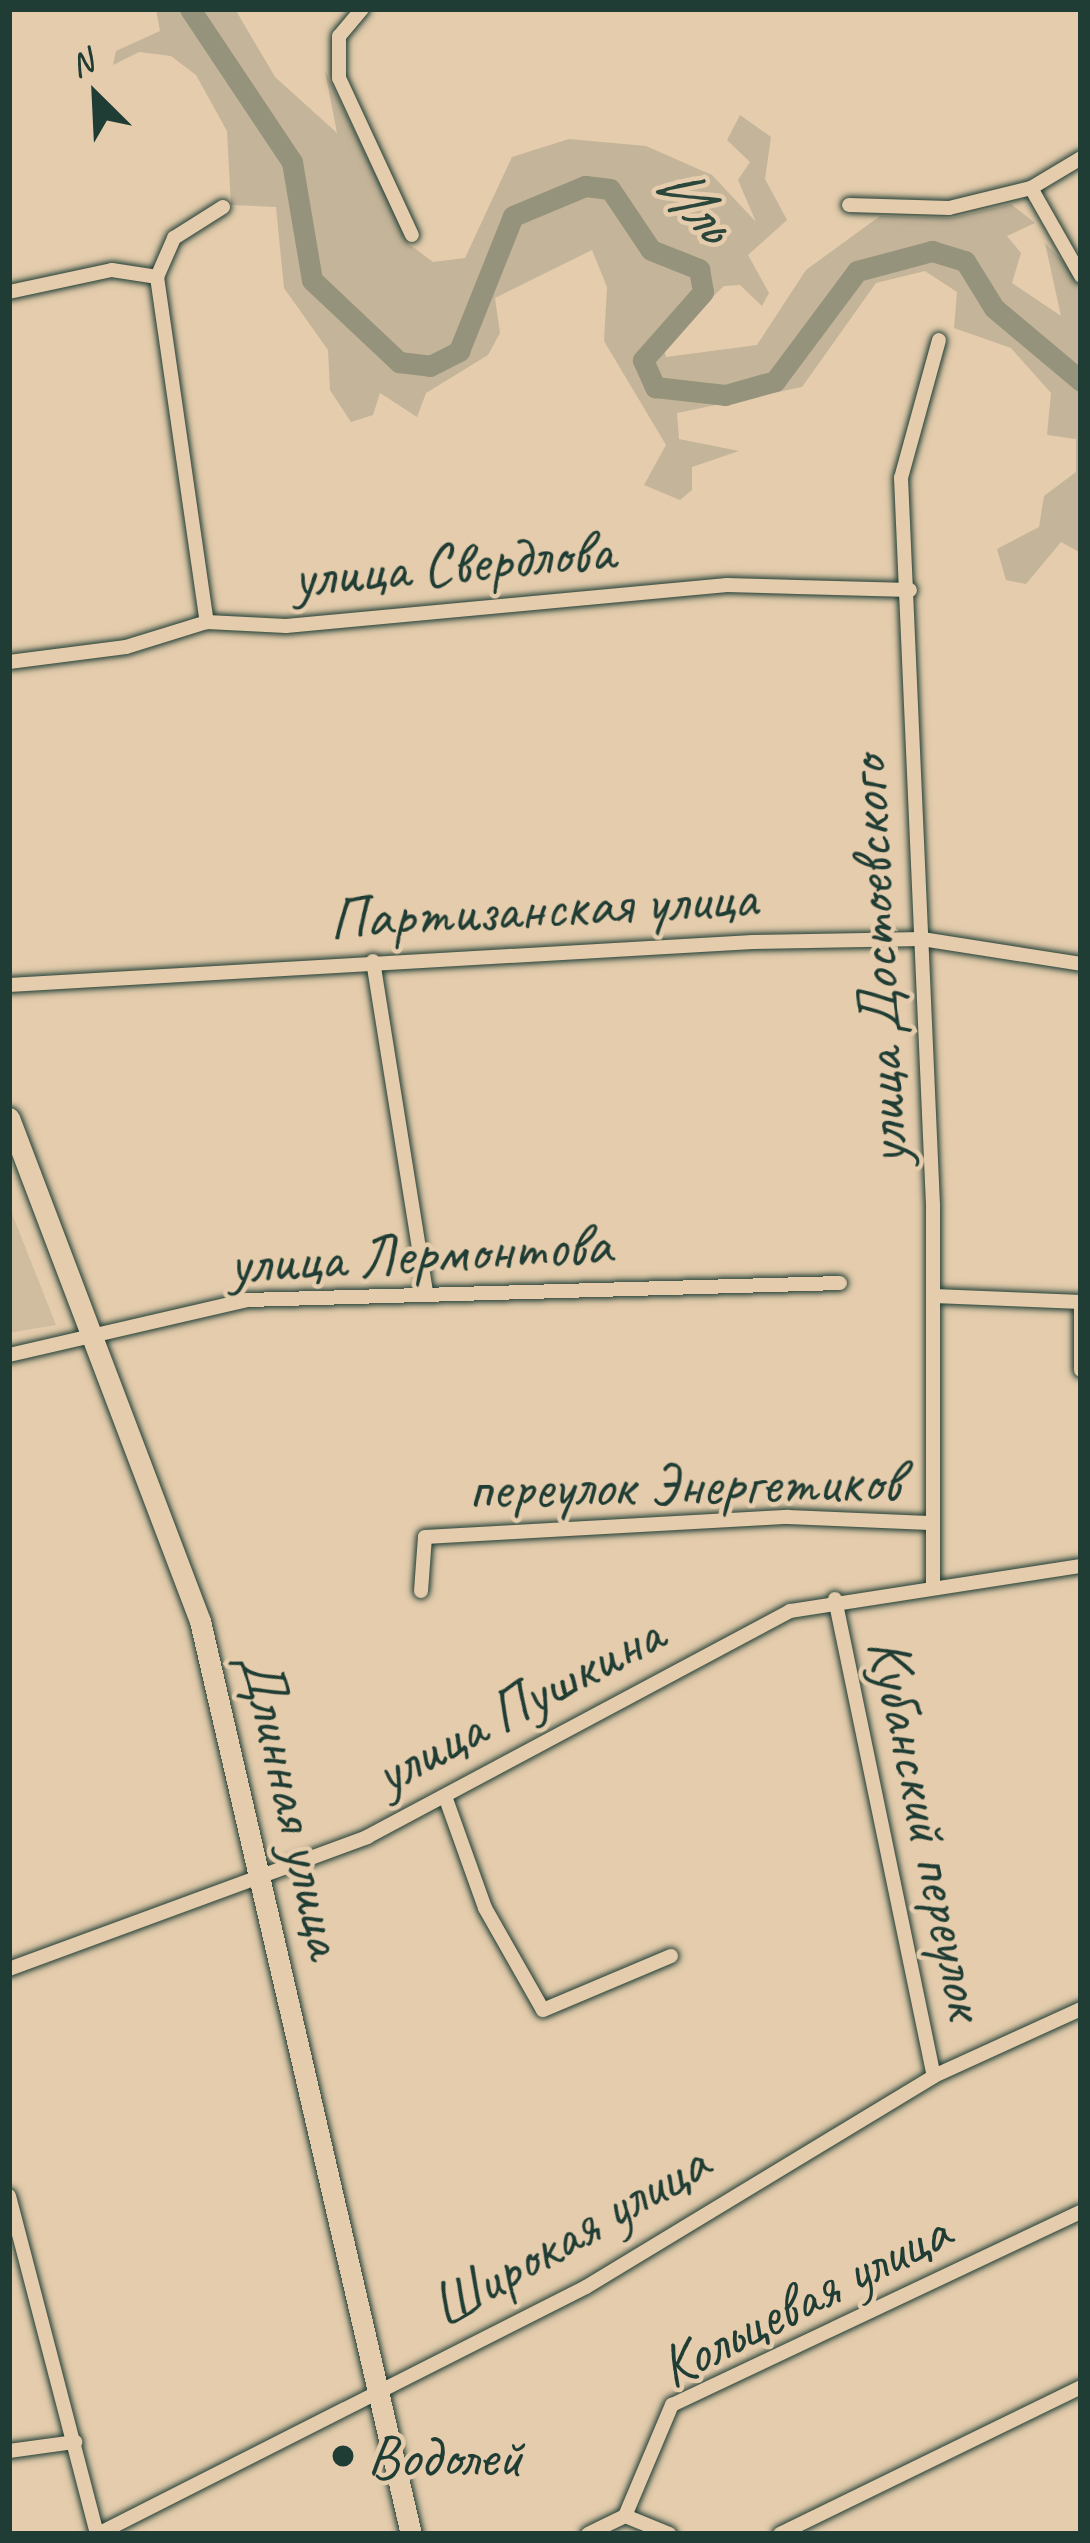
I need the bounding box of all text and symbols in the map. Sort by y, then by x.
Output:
north arrow [36,36,156,156]
text: N [63,40,99,86]
water label: Иль [638,147,748,257]
street label: улица Свердлова [290,514,616,614]
street label: улица Достоевского [830,753,924,1169]
street label: Партизанская улица [325,861,761,955]
street label: улица Лермонтова [227,1208,613,1300]
street label: переулок Энергетиков [471,1445,897,1525]
street label: улица Пушкина [360,1597,676,1811]
street label: Кубанский переулок [853,1631,1003,2025]
street label: Длинная улица [223,1645,363,1963]
street label: Широкая улица [416,2126,722,2344]
street label: Кольцевая улица [644,2194,964,2404]
place label: Водолей [367,2420,522,2492]
marker: Водолей [330,2443,356,2469]

